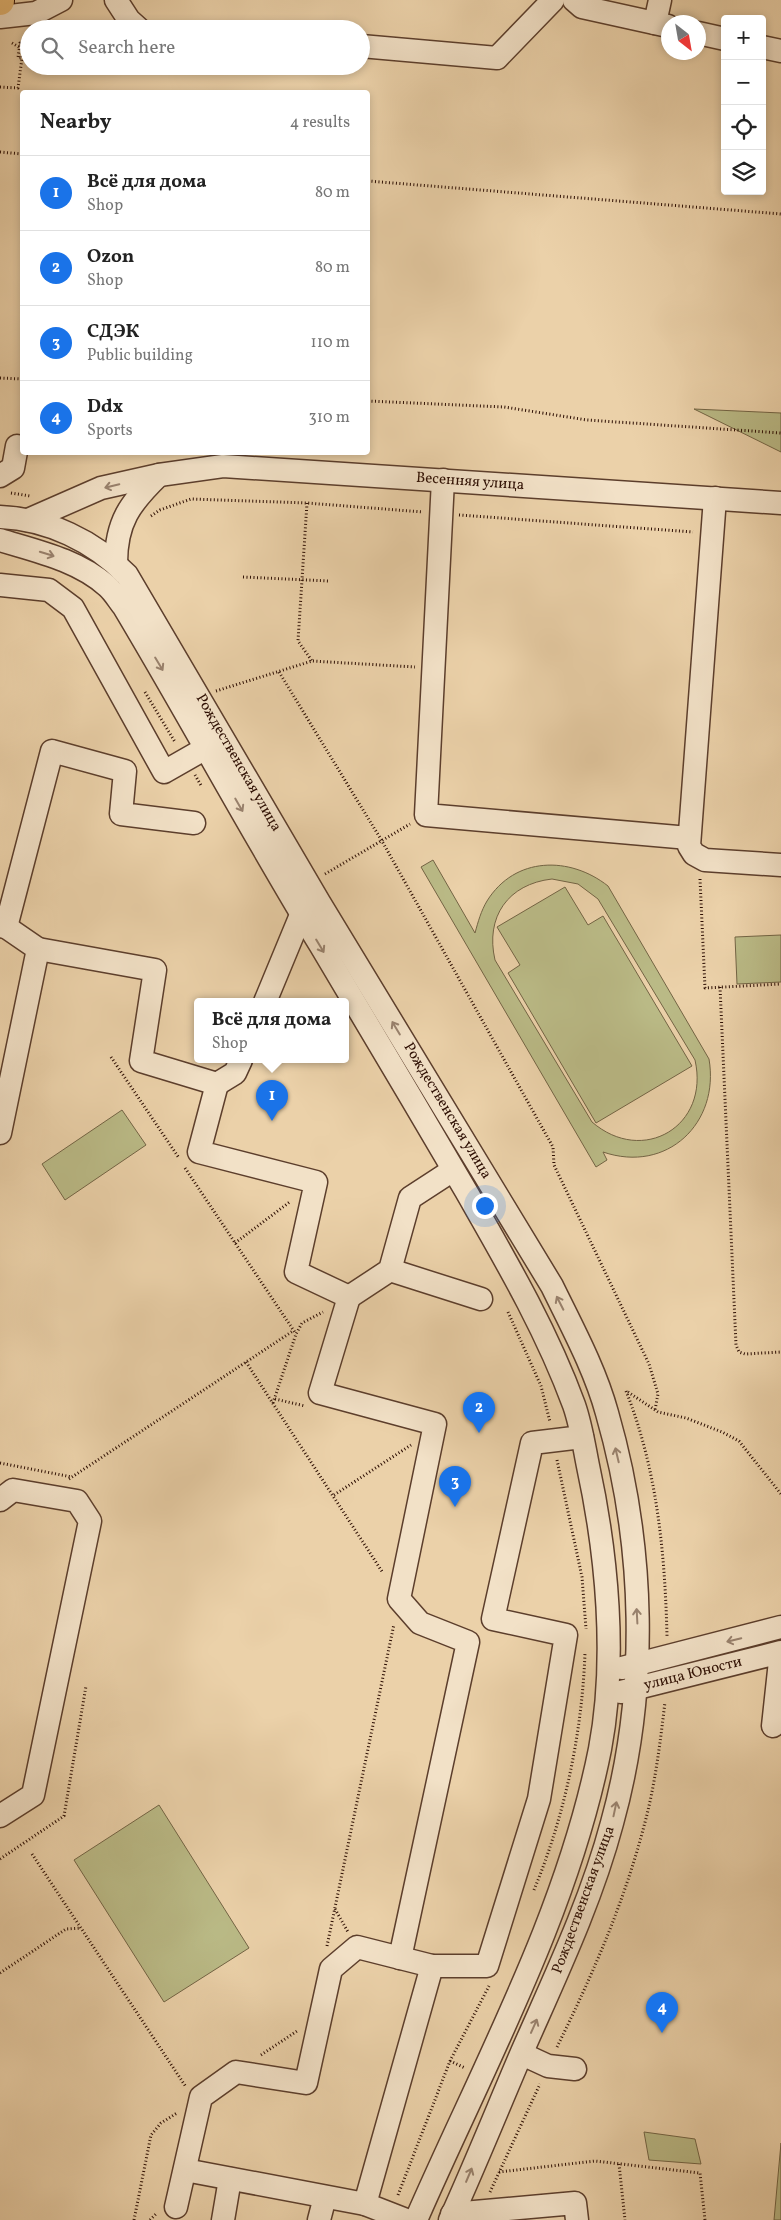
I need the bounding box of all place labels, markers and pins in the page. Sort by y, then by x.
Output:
pin: 1 [256,1080,288,1121]
pin: 2 [463,1392,495,1433]
pin: 3 [439,1466,471,1507]
pin: 4 [646,1992,678,2033]

